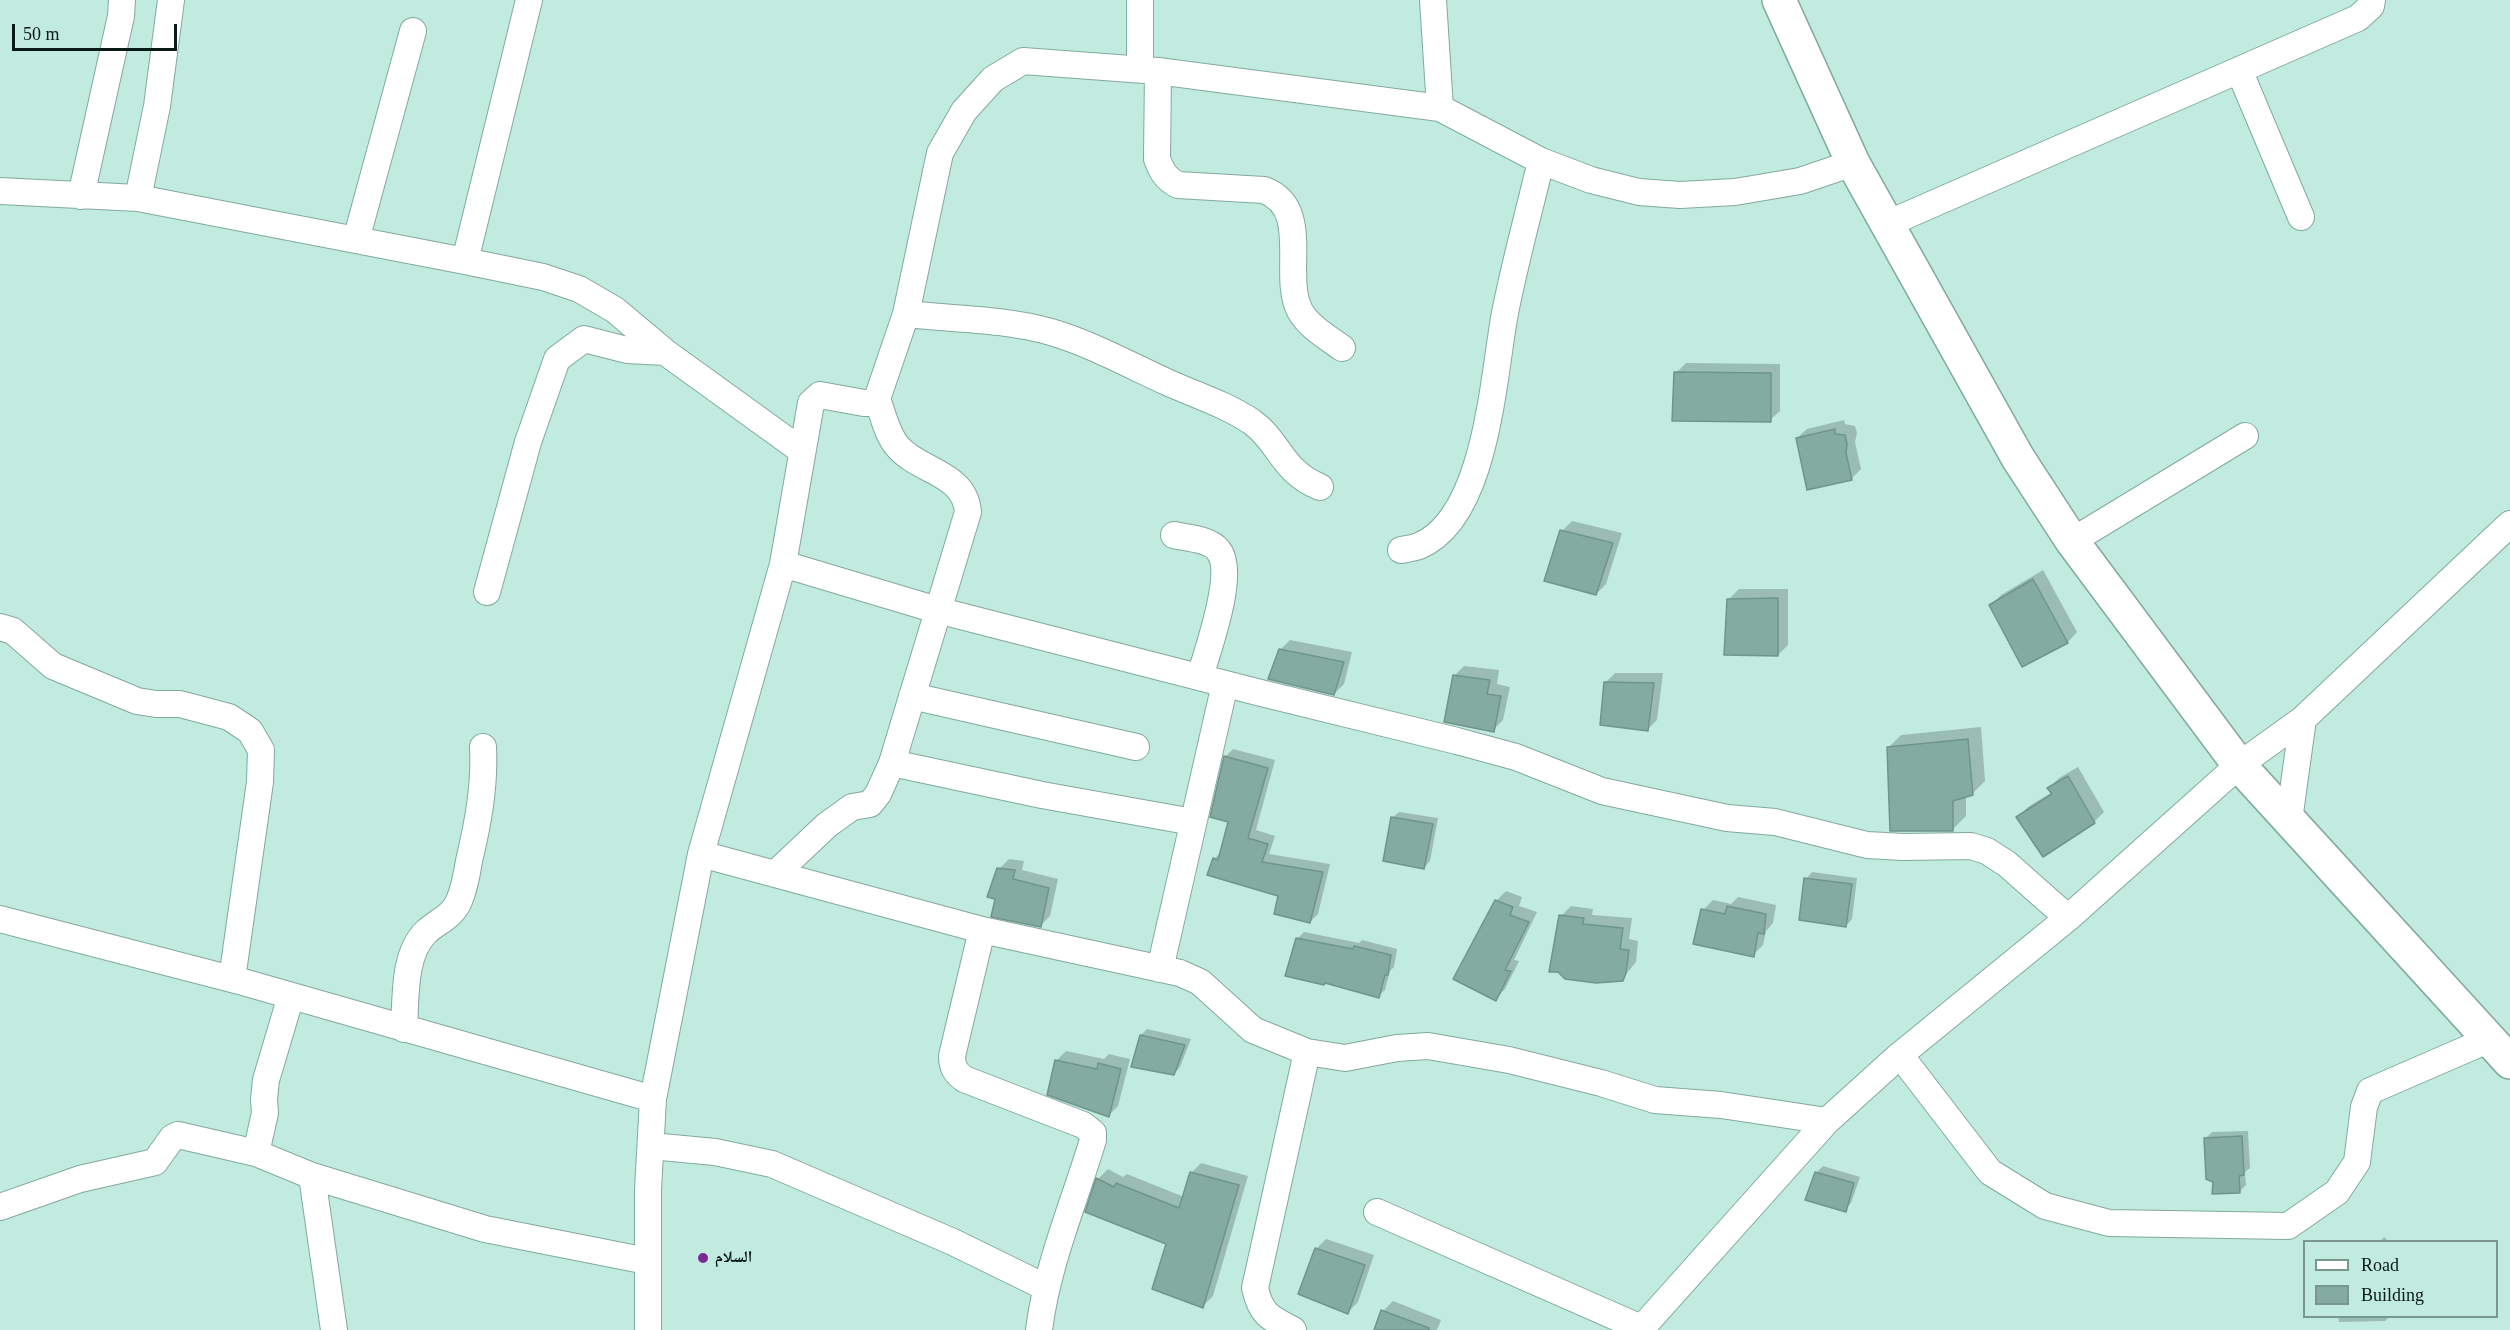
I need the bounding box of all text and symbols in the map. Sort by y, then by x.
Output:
scale bar [15,12,180,50]
text: 50 m [23,24,60,44]
legend [2303,1240,2498,1318]
place label: السلام [715,1248,752,1268]
marker: السلام [696,1251,710,1265]
text: Road [2361,1255,2399,1275]
text: Building [2361,1285,2424,1305]

